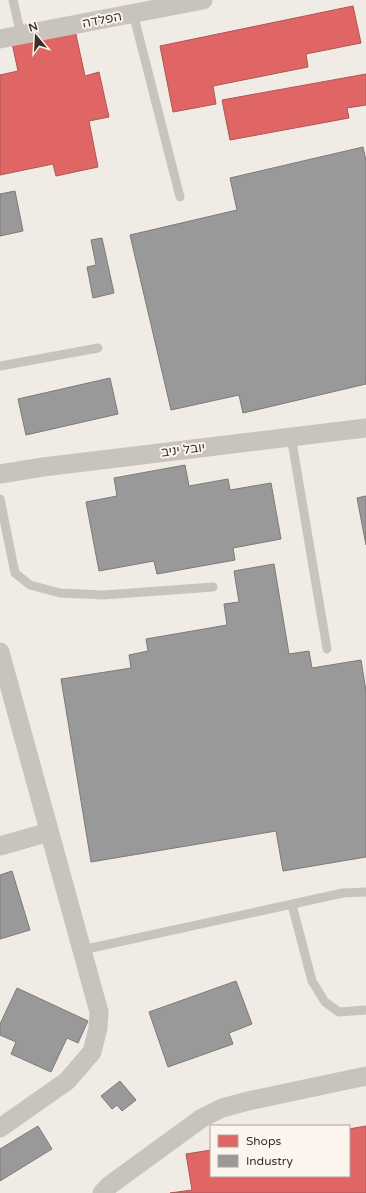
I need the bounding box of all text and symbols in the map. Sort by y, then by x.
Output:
street label: הפלדה [81,8,123,32]
north arrow [16,16,56,56]
text: N [27,19,39,35]
street label: יובל יניב [160,439,206,461]
legend [210,1125,350,1177]
text: Shops [246,1134,281,1148]
text: Industry [246,1154,293,1168]

